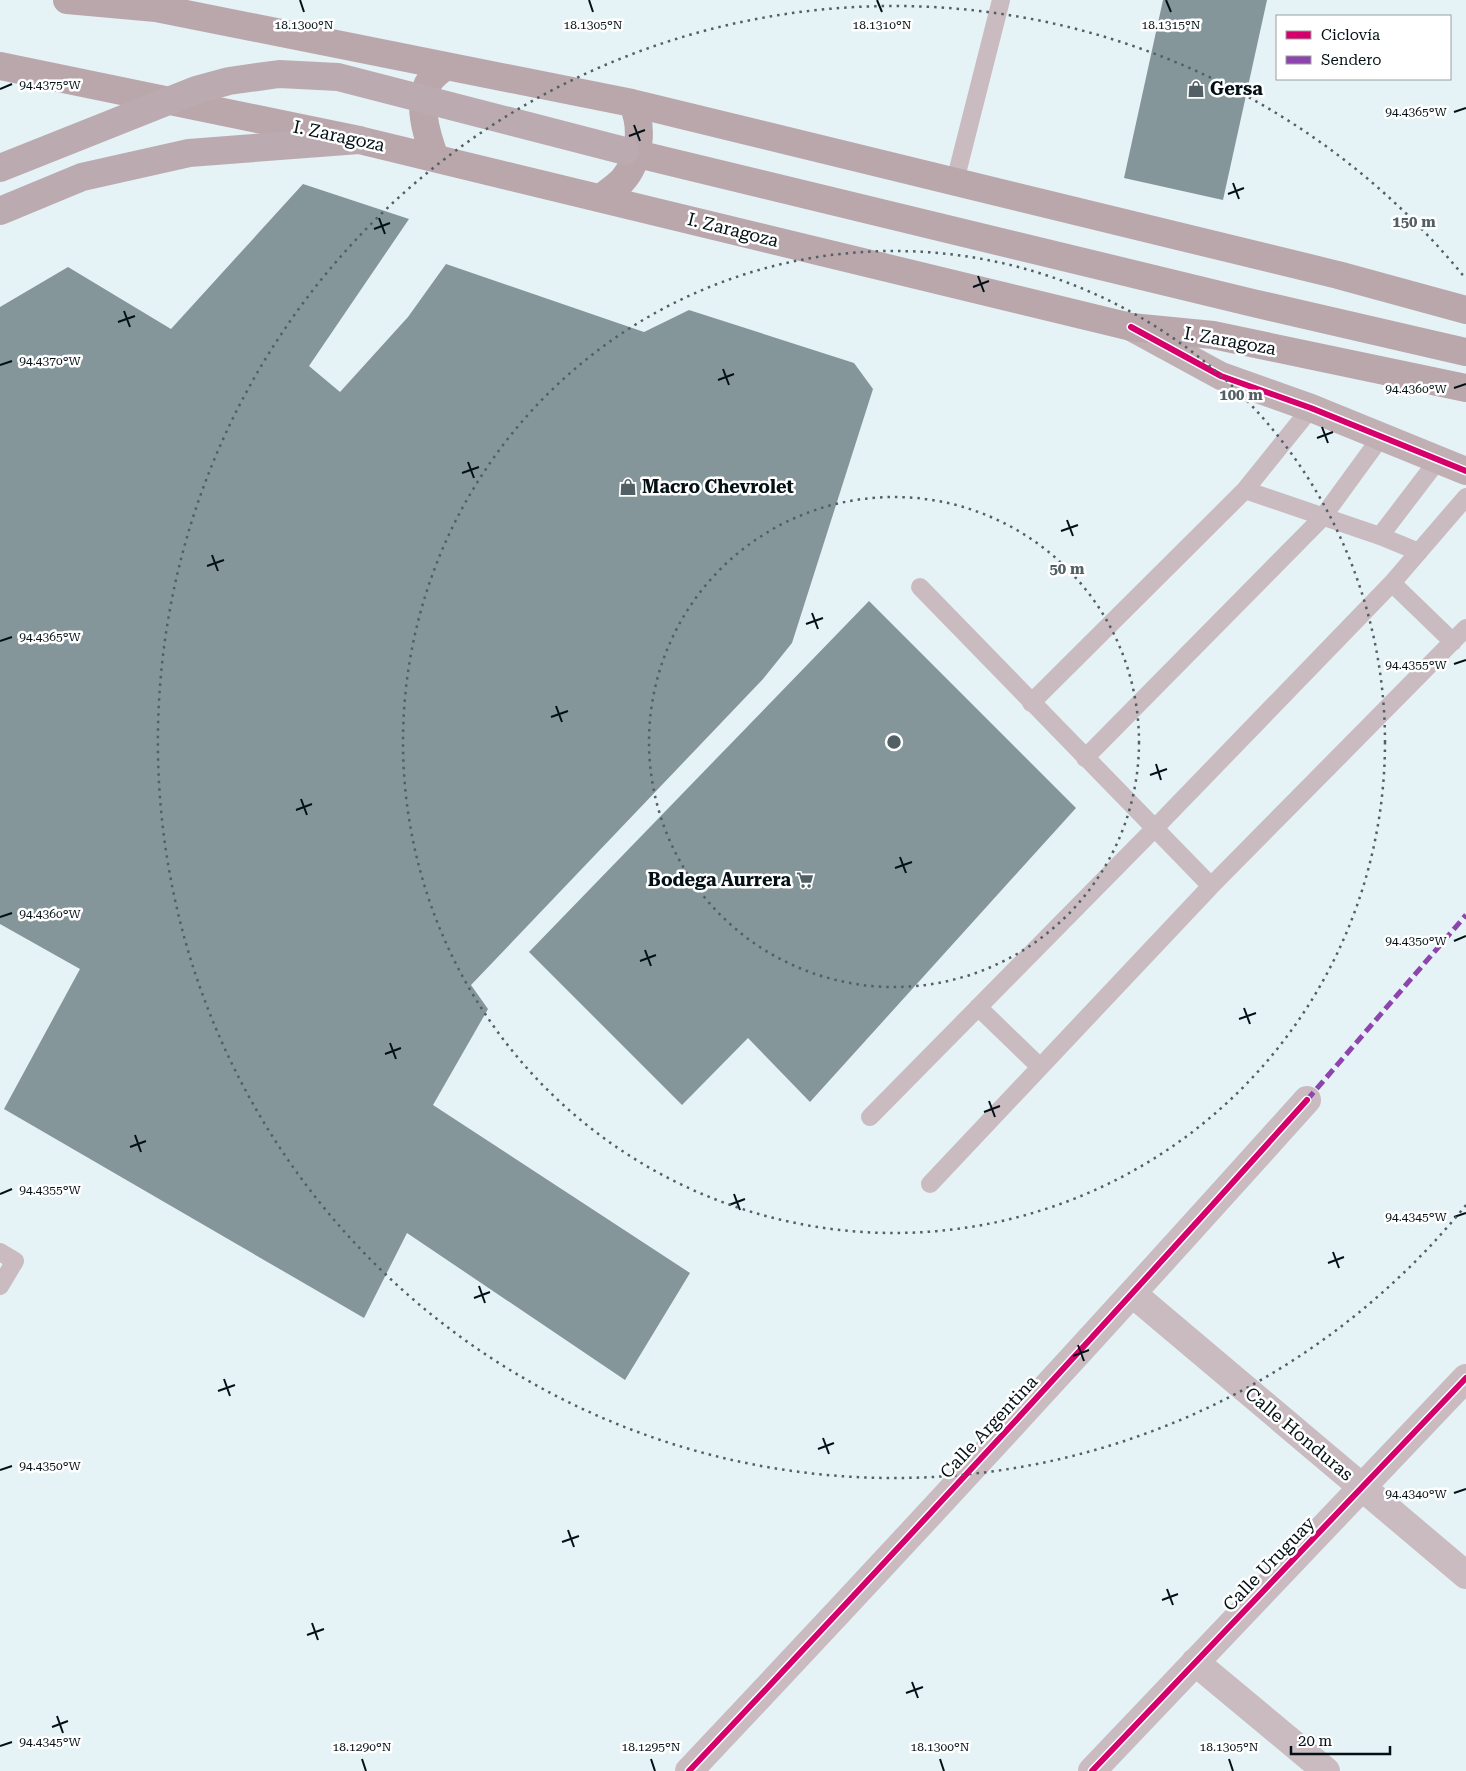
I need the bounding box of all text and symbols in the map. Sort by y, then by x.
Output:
legend [1276,15,1451,80]
text: 18.1300°N [275,18,334,32]
text: 18.1305°N [564,18,623,32]
text: 18.1310°N [853,18,912,32]
text: 18.1315°N [1142,18,1201,32]
text: Ciclovía [1321,26,1380,44]
text: Sendero [1321,51,1382,69]
text: 94.4375°W [19,78,82,92]
place label: Gersa [1210,78,1263,99]
shop icon: Gersa [1186,79,1206,99]
text: 94.4365°W [1385,105,1448,119]
street label: I. Zaragoza [291,116,387,156]
street label: I. Zaragoza [685,208,781,251]
text: 150 m [1392,213,1436,231]
street label: I. Zaragoza [1182,322,1278,359]
text: 94.4370°W [19,354,82,368]
text: 94.4360°W [1385,382,1448,396]
text: 100 m [1219,386,1263,404]
place label: Macro Chevrolet [642,476,794,497]
shop icon: Macro Chevrolet [618,477,638,497]
text: 50 m [1049,560,1085,578]
text: 94.4365°W [19,630,82,644]
text: 94.4355°W [1385,658,1448,672]
centre of rings [885,733,903,751]
place label: Bodega Aurrera [648,869,791,890]
supermarket icon: Bodega Aurrera [795,870,815,890]
text: 94.4360°W [19,907,82,921]
text: 94.4350°W [1385,934,1448,948]
text: 94.4355°W [19,1183,82,1197]
text: 94.4345°W [1385,1210,1448,1224]
street label: Calle Argentina [936,1371,1042,1482]
street label: Calle Honduras [1241,1383,1357,1485]
text: 94.4350°W [19,1459,82,1473]
text: 94.4340°W [1385,1487,1448,1501]
street label: Calle Uruguay [1219,1512,1319,1615]
scale bar [1291,1724,1390,1756]
text: 20 m [1298,1732,1333,1750]
text: 94.4345°W [19,1735,82,1749]
text: 18.1290°N [333,1740,392,1754]
text: 18.1295°N [622,1740,681,1754]
text: 18.1300°N [911,1740,970,1754]
text: 18.1305°N [1200,1740,1259,1754]

